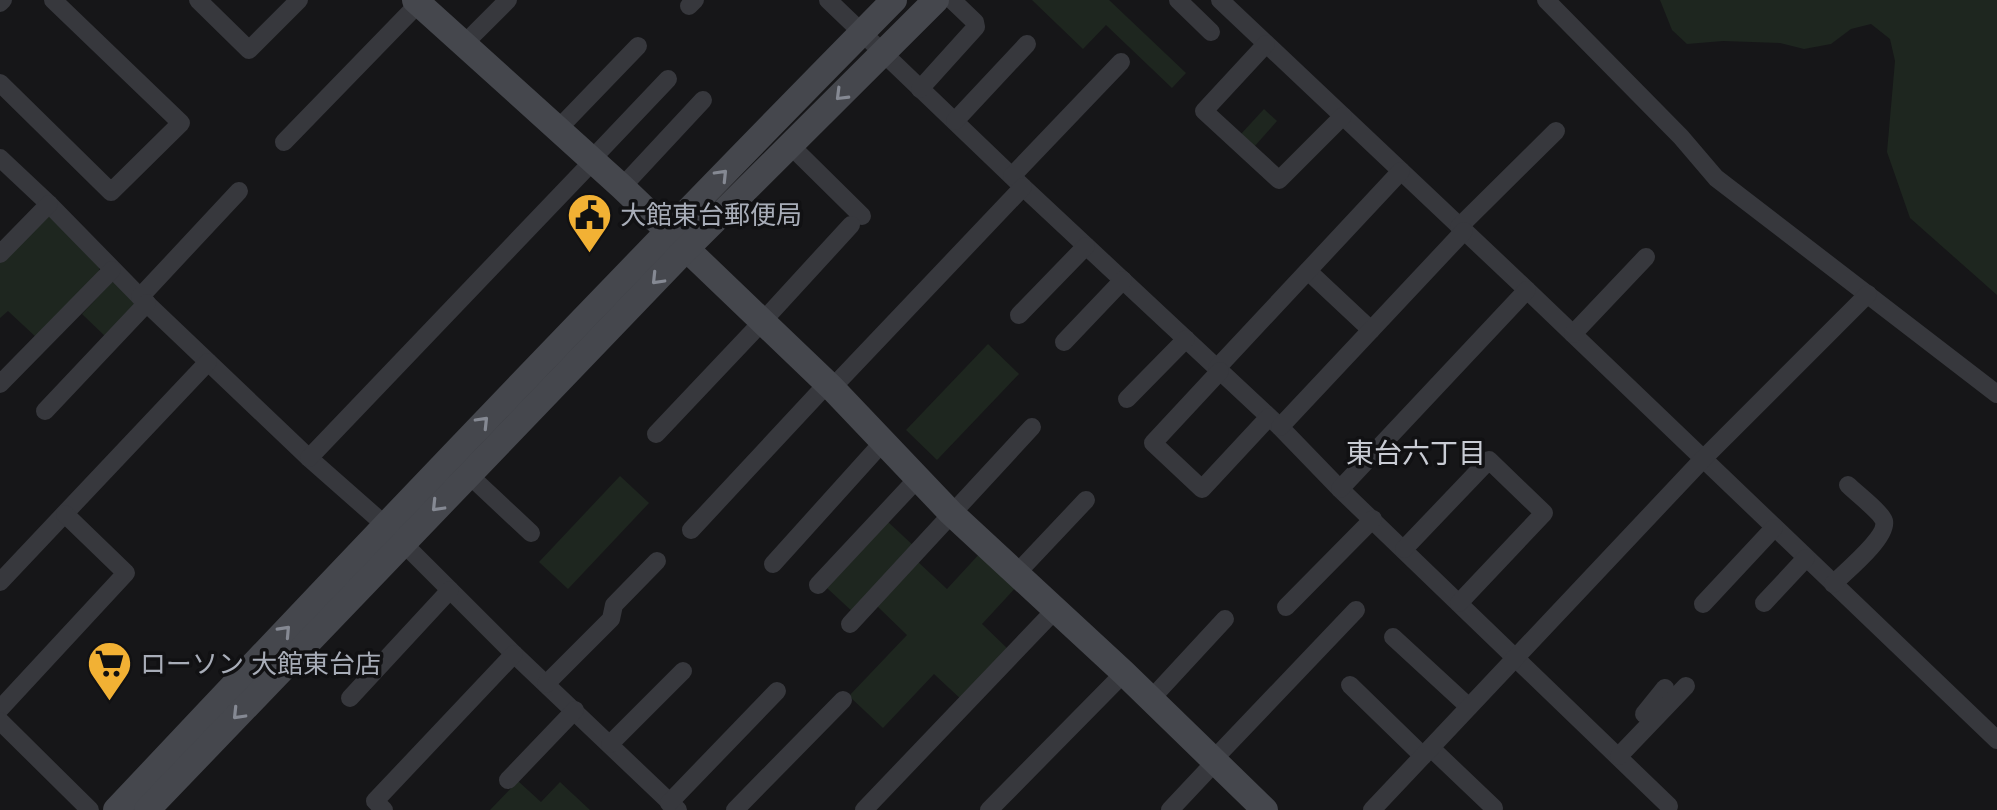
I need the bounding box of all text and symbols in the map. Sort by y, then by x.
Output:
one-way arrow [836,86,850,100]
one-way arrow [713,170,728,184]
public building icon: 大館東台郵便局 [565,191,613,254]
place label: 大館東台郵便局 [620,198,802,232]
one-way arrow [652,270,666,284]
one-way arrow [474,417,489,431]
district label: 東台六丁目 [1346,435,1486,472]
one-way arrow [432,497,447,511]
one-way arrow [275,626,290,640]
supermarket icon: ローソン 大館東台店 [85,640,133,703]
place label: ローソン 大館東台店 [140,647,381,681]
one-way arrow [233,705,248,719]

